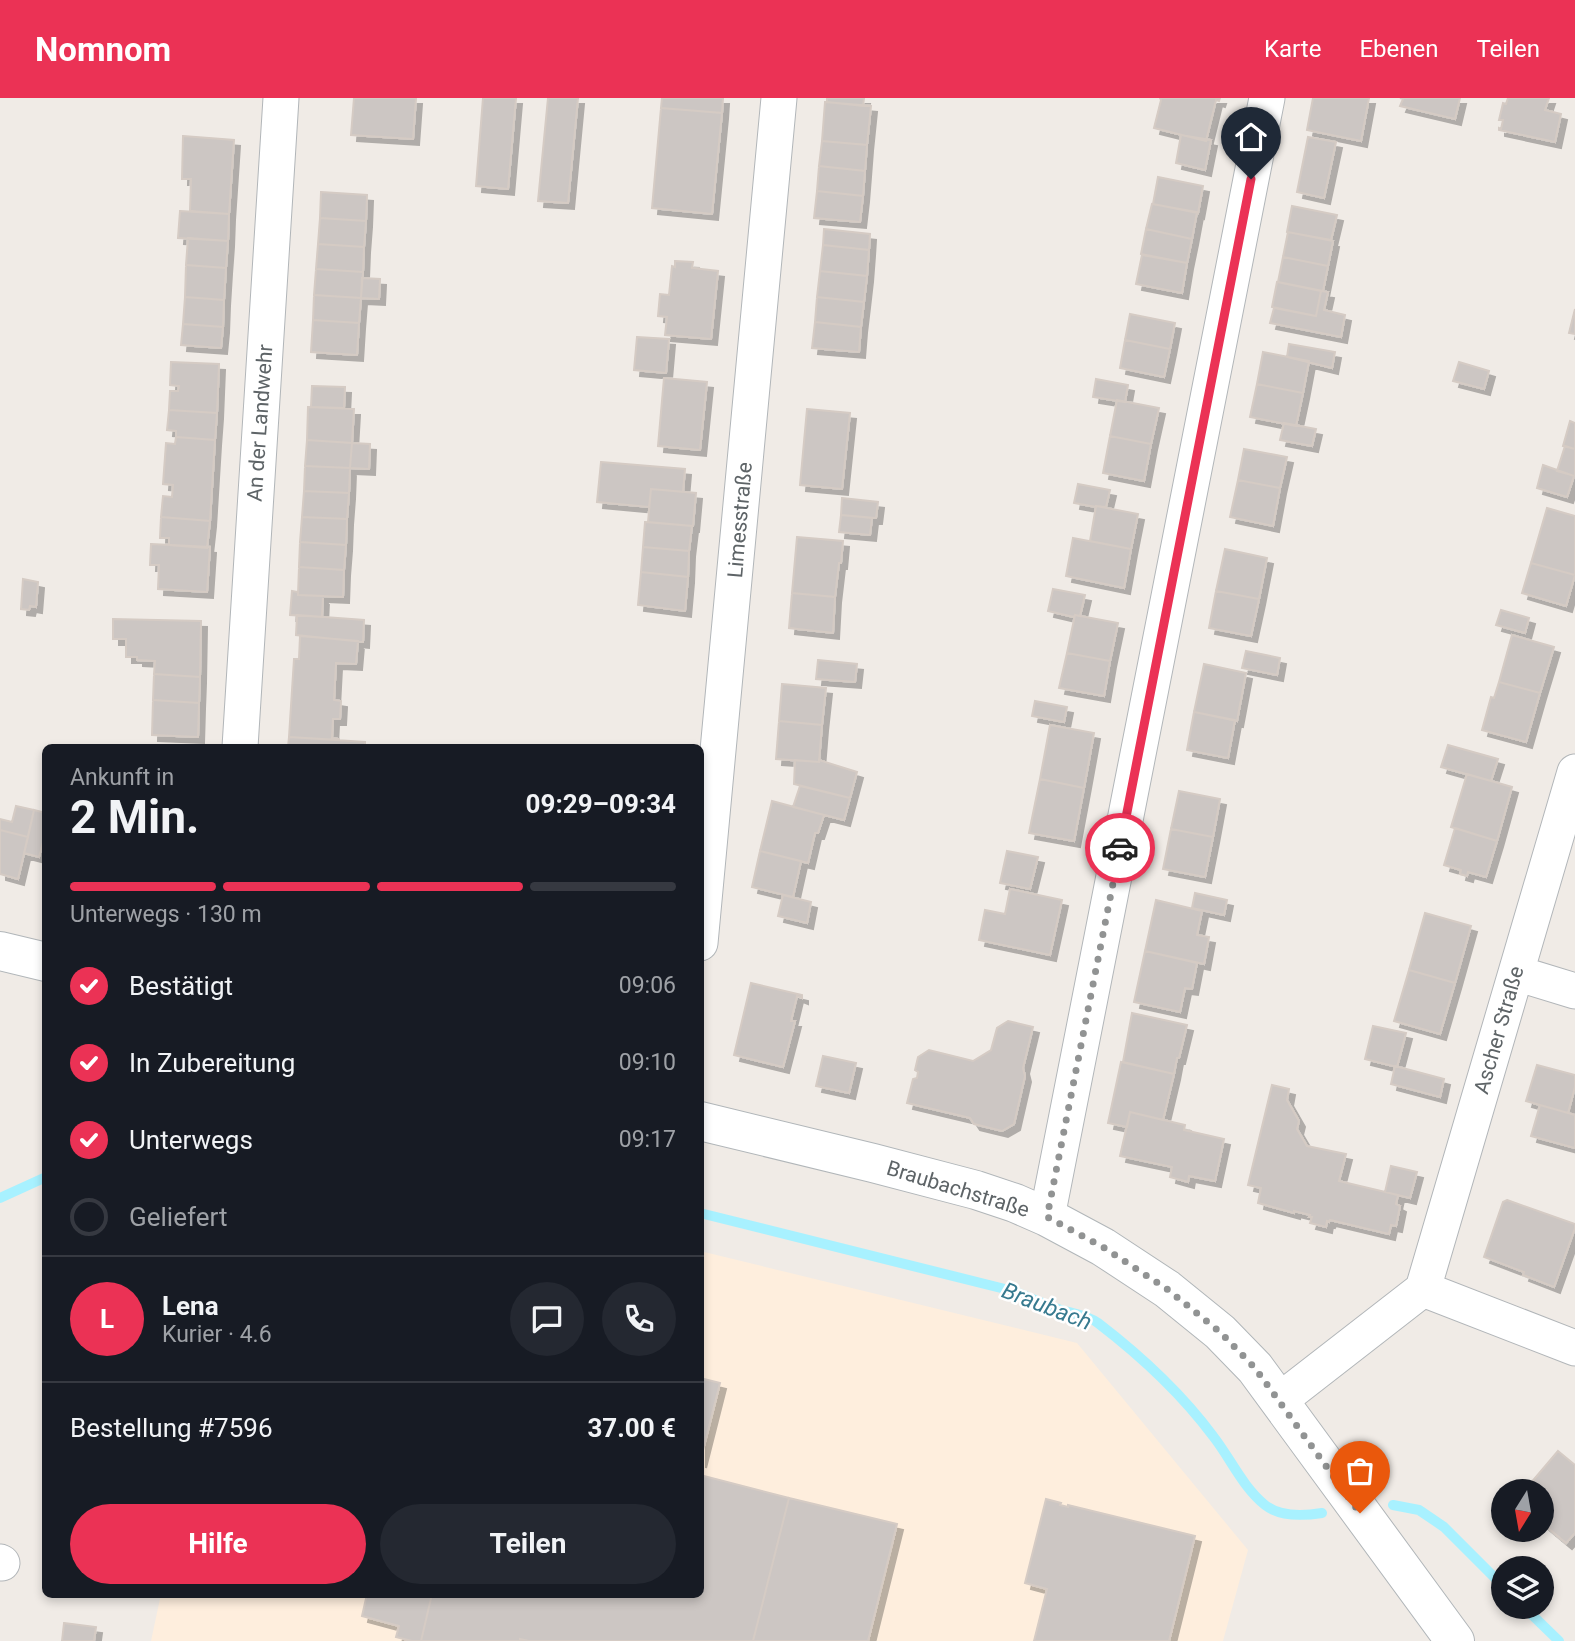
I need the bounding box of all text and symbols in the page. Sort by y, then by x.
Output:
text: Nomnom [35,30,171,69]
text: Karte [1264,35,1321,63]
text: Ebenen [1359,35,1438,63]
text: Teilen [1476,35,1540,63]
pin [1221,107,1281,179]
icon: home [1232,118,1270,156]
street label: An der Landwehr [243,344,277,502]
street label: Limesstraße [723,461,757,579]
text: Ankunft in [70,764,174,791]
text: 09:29–09:34 [526,789,676,819]
text: 2 Min. [70,790,199,844]
courier [1085,813,1155,883]
icon: car [1101,829,1139,867]
text: Unterwegs · 130 m [70,901,262,928]
street label: Ascher Straße [1469,963,1529,1097]
icon: check [70,967,108,1005]
text: Bestätigt [129,971,233,1001]
text: 09:06 [619,972,676,999]
icon: check [70,1044,108,1082]
text: In Zubereitung [129,1048,295,1078]
text: 09:10 [619,1049,676,1076]
icon: check [70,1121,108,1159]
text: Unterwegs [129,1125,253,1155]
text: 09:17 [619,1126,676,1153]
street label: Braubachstraße [884,1156,1032,1222]
text: Geliefert [129,1202,227,1232]
water label: Braubach [998,1277,1096,1336]
button: chat [510,1282,584,1356]
button: phone [602,1282,676,1356]
text: Lena [162,1291,219,1321]
text: L [100,1304,114,1334]
text: Kurier · 4.6 [162,1321,272,1348]
text: Bestellung #7596 [70,1413,273,1443]
text: 37.00 € [587,1413,676,1443]
pin [1330,1441,1390,1513]
icon: bag [1341,1452,1379,1490]
north arrow [1491,1479,1554,1542]
map controls [1491,1479,1554,1619]
button: Hilfe [70,1504,366,1584]
button: Teilen [380,1504,676,1584]
button: layers [1491,1556,1554,1619]

